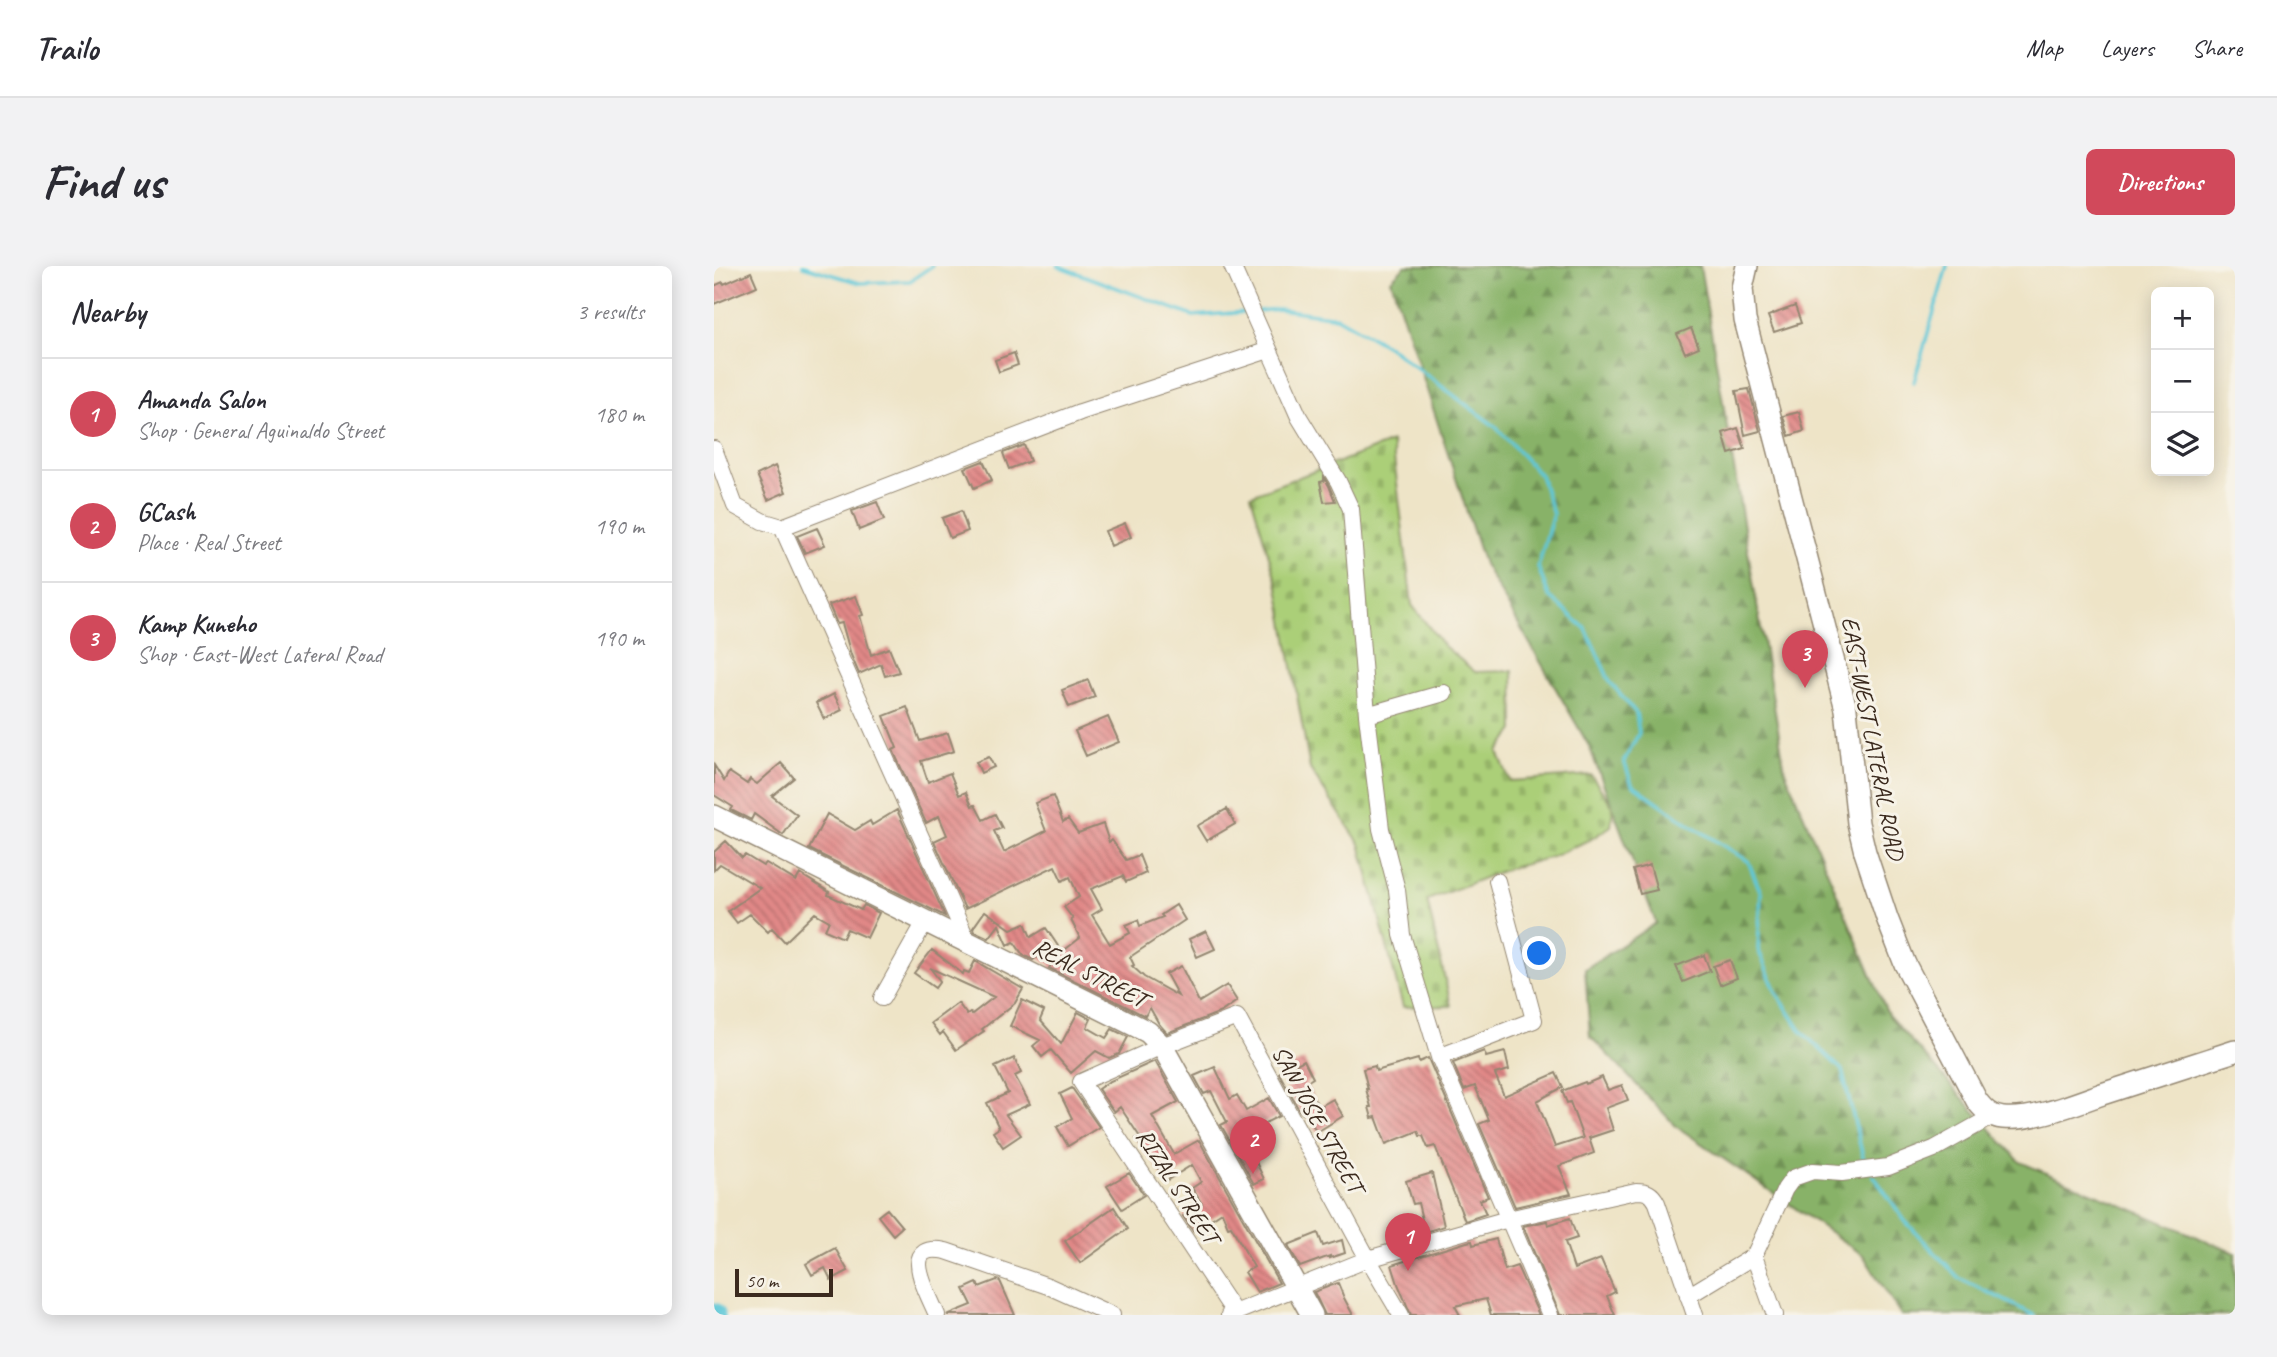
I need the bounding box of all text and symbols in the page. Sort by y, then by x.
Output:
text: Trailo [35,27,98,69]
text: Map [2026,33,2063,63]
text: Layers [2101,33,2154,63]
text: Share [2192,33,2242,63]
button: Directions [2086,149,2235,215]
text: Find us [42,151,164,213]
map controls [2151,287,2214,476]
button: + [2151,287,2214,350]
text: Nearby [70,293,146,331]
text: 3 results [577,297,644,326]
button: − [2151,350,2214,413]
text: Amanda Salon [137,383,266,416]
text: 1 [88,400,98,429]
text: 180 m [595,400,644,429]
button: layers [2151,413,2214,476]
text: Shop · General Aguinaldo Street [137,416,384,445]
text: GCash [137,495,195,528]
text: 2 [88,512,98,541]
text: 190 m [595,512,644,541]
text: Place · Real Street [137,528,281,557]
text: Kamp Kuneho [137,607,256,640]
street label: EAST-WEST LATERAL ROAD [1835,614,1912,864]
text: 3 [88,624,98,653]
text: 190 m [595,624,644,653]
pin: 3 [1782,630,1828,688]
text: Shop · East-West Lateral Road [137,640,383,669]
street label: REAL STREET [1028,932,1157,1017]
your location [1522,936,1556,970]
street label: SAN JOSE STREET [1265,1040,1374,1203]
pin: 2 [1230,1116,1276,1174]
street label: RIZAL STREET [1130,1123,1229,1254]
pin: 1 [1385,1213,1431,1271]
scale bar [735,1266,833,1298]
text: 50 m [746,1269,778,1293]

